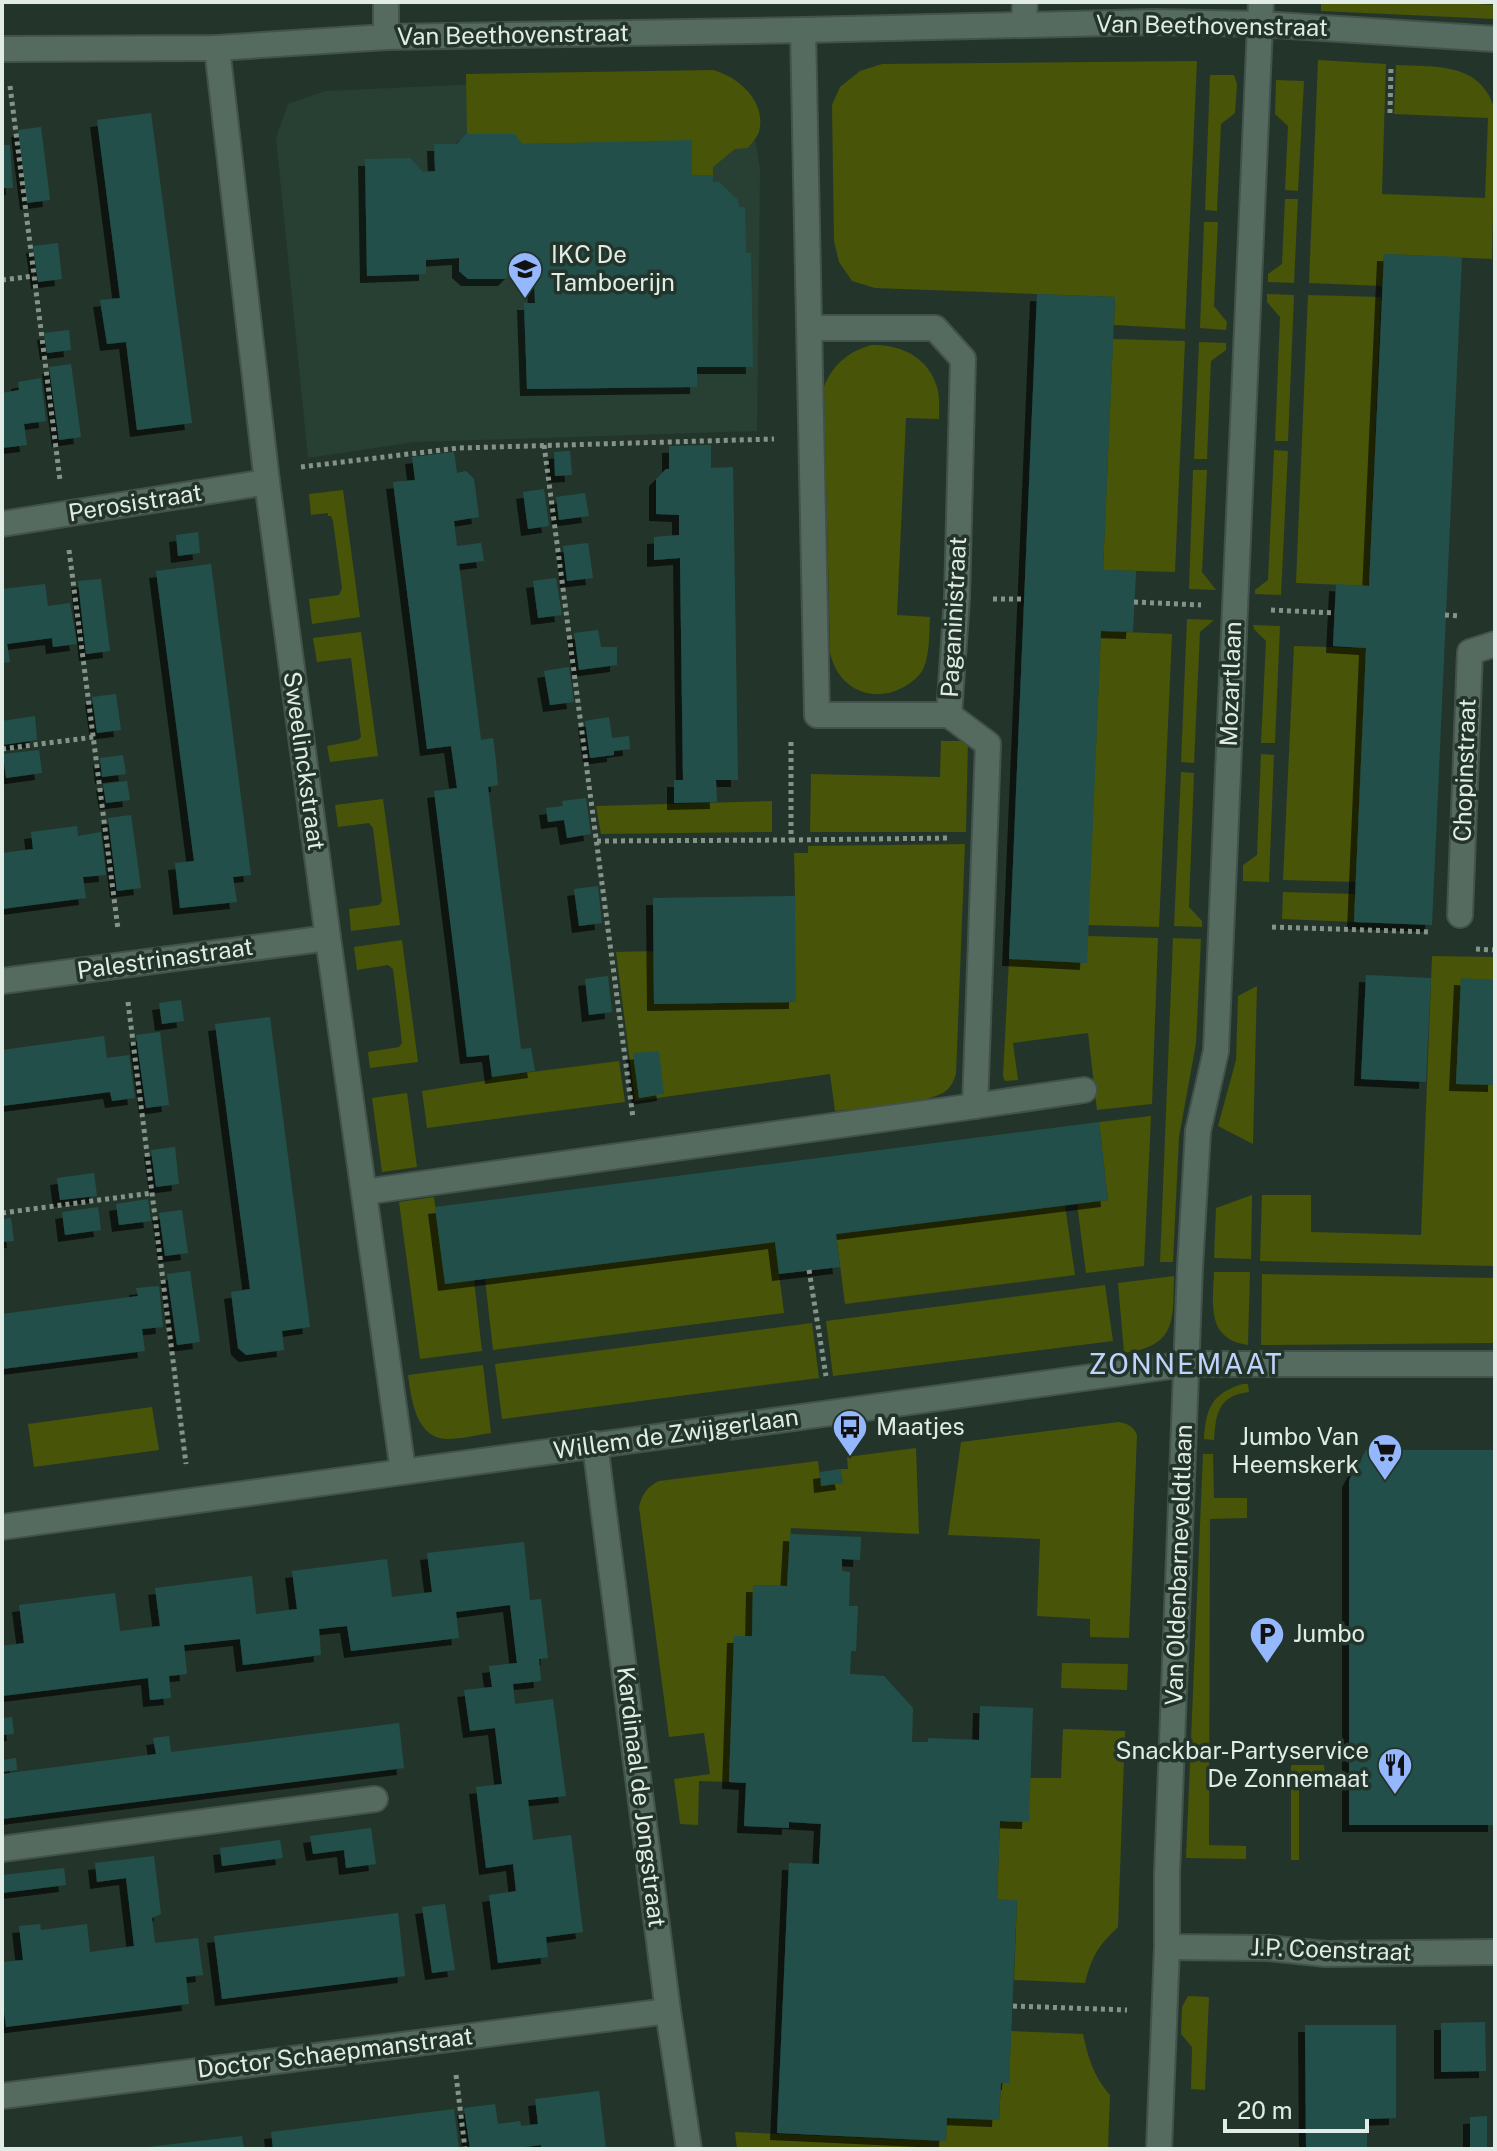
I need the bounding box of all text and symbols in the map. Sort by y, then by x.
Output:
street label: Van Beethovenstraat [1096,9,1328,41]
street label: Van Beethovenstraat [397,18,629,50]
place label: IKC De Tamboerijn [551,240,675,296]
school or university icon: IKC De Tamboerijn [506,250,544,300]
street label: Perosistraat [66,478,204,526]
street label: Paganinistraat [935,536,971,698]
street label: Mozartlaan [1214,621,1246,747]
street label: Sweelinckstraat [279,670,331,852]
street label: Chopinstraat [1448,698,1480,842]
street label: Palestrinastraat [75,932,255,984]
district label: ZONNEMAAT [1088,1347,1284,1380]
street label: Willem de Zwijgerlaan [552,1402,800,1464]
bus stop icon: Maatjes [831,1408,869,1458]
place label: Maatjes [876,1412,965,1440]
place label: Jumbo Van Heemskerk [1231,1422,1359,1478]
street label: Van Oldenbarneveldtlaan [1159,1424,1197,1706]
supermarket icon: Jumbo Van Heemskerk [1366,1432,1404,1482]
parking icon: Jumbo [1248,1615,1286,1665]
place label: Jumbo [1293,1619,1365,1647]
street label: Kardinaal de Jongstraat [612,1665,672,1929]
place label: Snackbar-Partyservice De Zonnemaat [1115,1736,1369,1792]
restaurant icon: Snackbar-Partyservice De Zonnemaat [1376,1746,1414,1796]
street label: J.P. Coenstraat [1250,1932,1412,1966]
street label: Doctor Schaepmanstraat [195,2021,474,2083]
scale bar [1225,2083,1367,2133]
text: 20 m [1237,2096,1293,2124]

